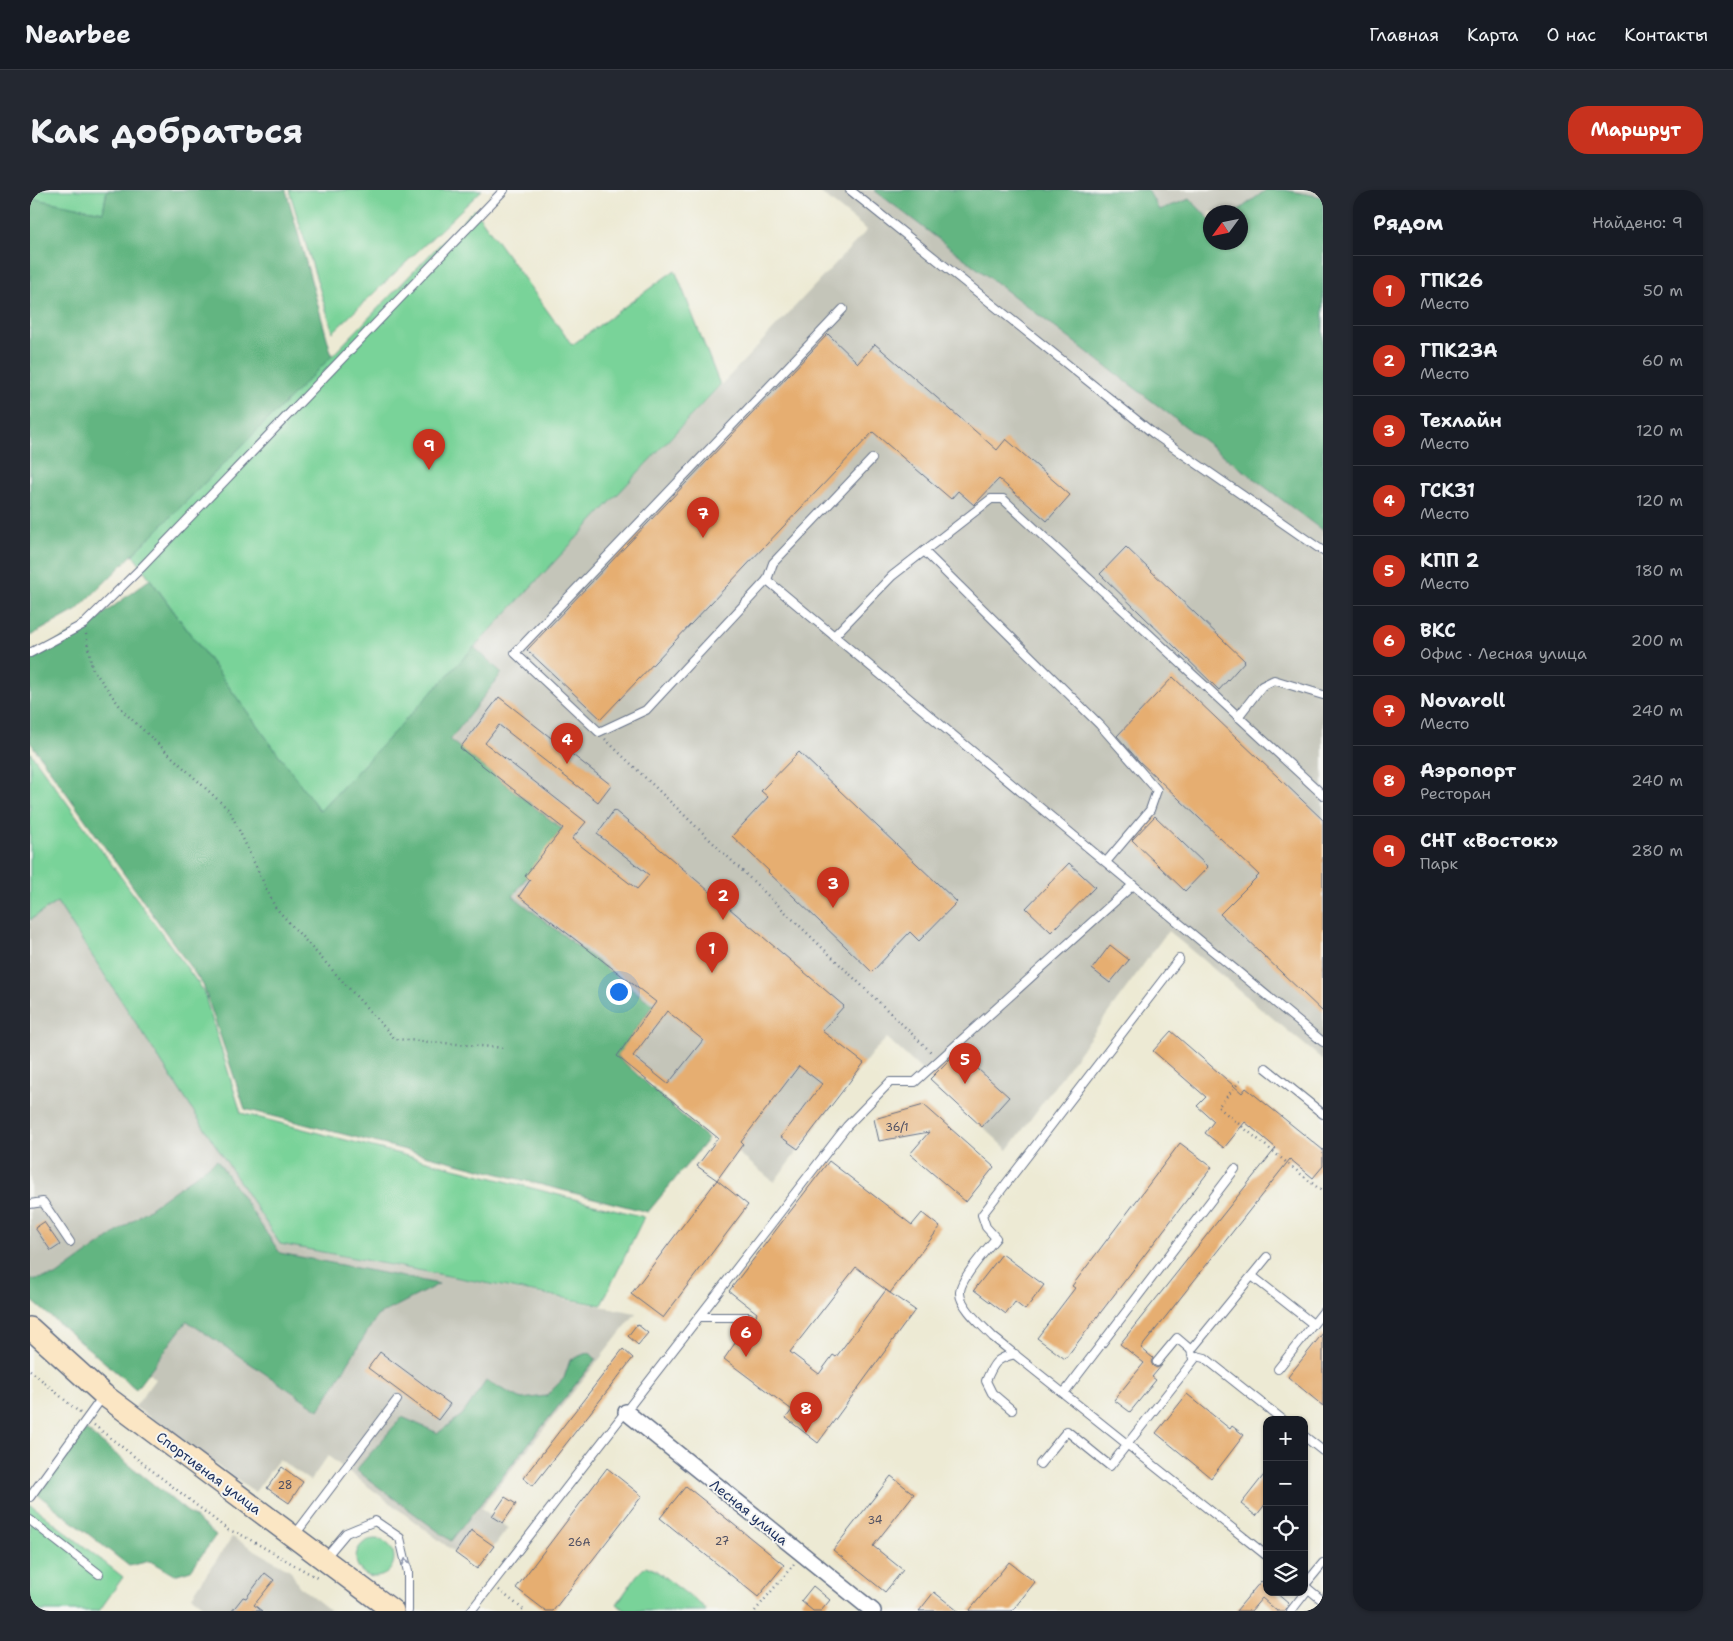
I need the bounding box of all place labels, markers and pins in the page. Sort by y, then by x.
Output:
pin: 9 [413,429,445,470]
pin: 7 [687,497,719,538]
pin: 4 [551,723,583,764]
pin: 3 [817,867,849,908]
pin: 2 [707,879,739,920]
pin: 1 [696,932,728,973]
pin: 5 [949,1043,981,1084]
pin: 6 [730,1316,762,1357]
pin: 8 [790,1392,822,1433]

